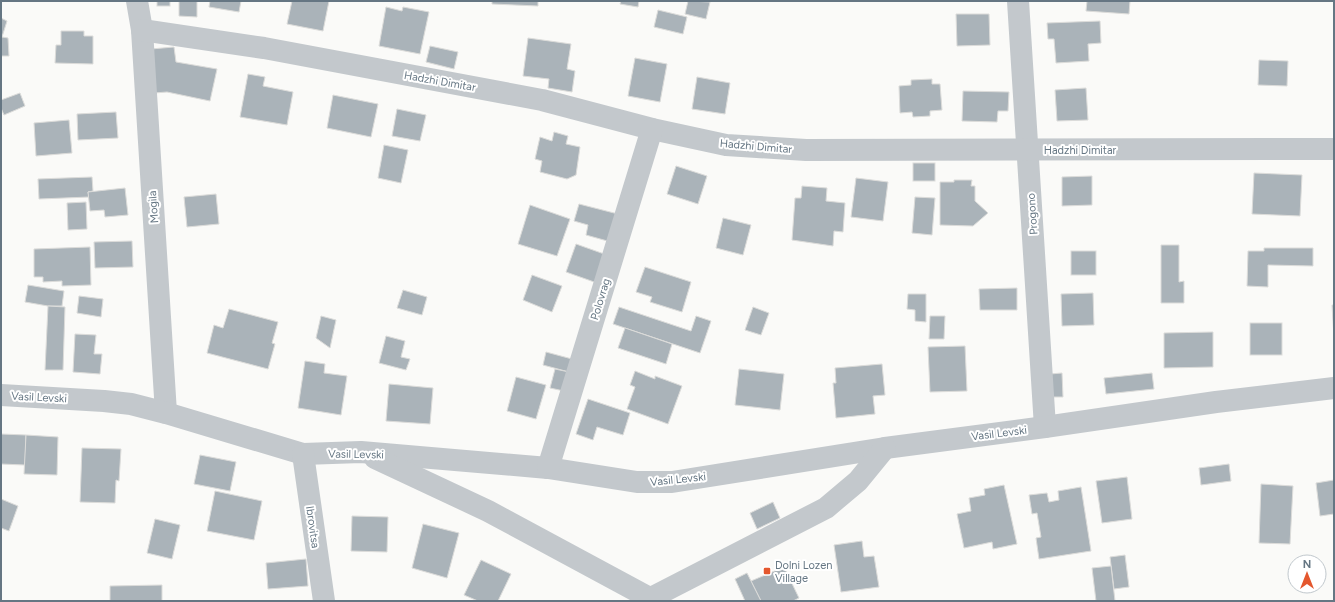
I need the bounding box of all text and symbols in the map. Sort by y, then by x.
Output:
street label: Hadzhi Dimitar [403,69,477,94]
street label: Hadzhi Dimitar [719,137,793,156]
street label: Hadzhi Dimitar [1044,144,1117,157]
street label: Mogila [146,190,161,224]
street label: Progono [1025,193,1040,235]
street label: Polovrag [588,277,613,322]
street label: Vasil Levski [11,390,67,405]
street label: Vasil Levski [971,424,1028,443]
street label: Vasil Levski [328,448,384,461]
street label: Vasil Levski [650,470,707,489]
street label: Ibrovitsa [303,505,322,549]
north arrow [1287,554,1327,594]
text: N [1303,558,1311,571]
place label: Dolni Lozen Village [775,559,832,585]
marker: Dolni Lozen Village [762,566,772,576]

